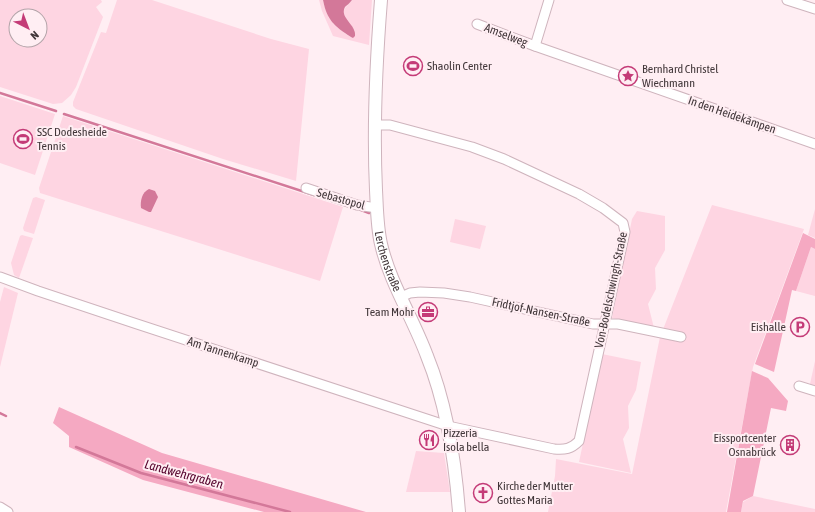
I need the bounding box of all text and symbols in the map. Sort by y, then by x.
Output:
north arrow [8,8,48,48]
street label: Amselweg [483,20,530,50]
text: N [28,29,41,42]
sports icon: Shaolin Center [402,55,424,77]
place label: Shaolin Center [427,59,492,73]
place label: Bernhard Christel Wiechmann [642,62,719,90]
place icon: Bernhard Christel Wiechmann [617,65,639,87]
street label: In den Heidekämpen [686,93,778,137]
place label: SSC Dodesheide Tennis [37,125,107,153]
sports icon: SSC Dodesheide Tennis [12,128,34,150]
street label: Sebastopol [315,185,367,213]
street label: Lerchenstraße [372,230,404,294]
street label: Von-Bodelschwingh-Straße [592,231,630,349]
street label: Fridtjof-Nansen-Straße [491,295,591,329]
office icon: Team Mohr [417,301,439,323]
place label: Team Mohr [365,305,414,319]
parking icon: Eishalle [789,316,811,338]
place label: Eishalle [751,320,786,334]
street label: Am Tannenkamp [186,334,261,370]
place label: Pizzeria Isola bella [443,426,489,454]
restaurant icon: Pizzeria Isola bella [418,429,440,451]
place label: Eissportcenter Osnabrück [714,431,777,459]
building icon: Eissportcenter Osnabrück [779,434,801,456]
water label: Landwehrgraben [143,456,226,492]
place label: Kirche der Mutter Gottes Maria [497,479,573,507]
church icon: Kirche der Mutter Gottes Maria [472,482,494,504]

